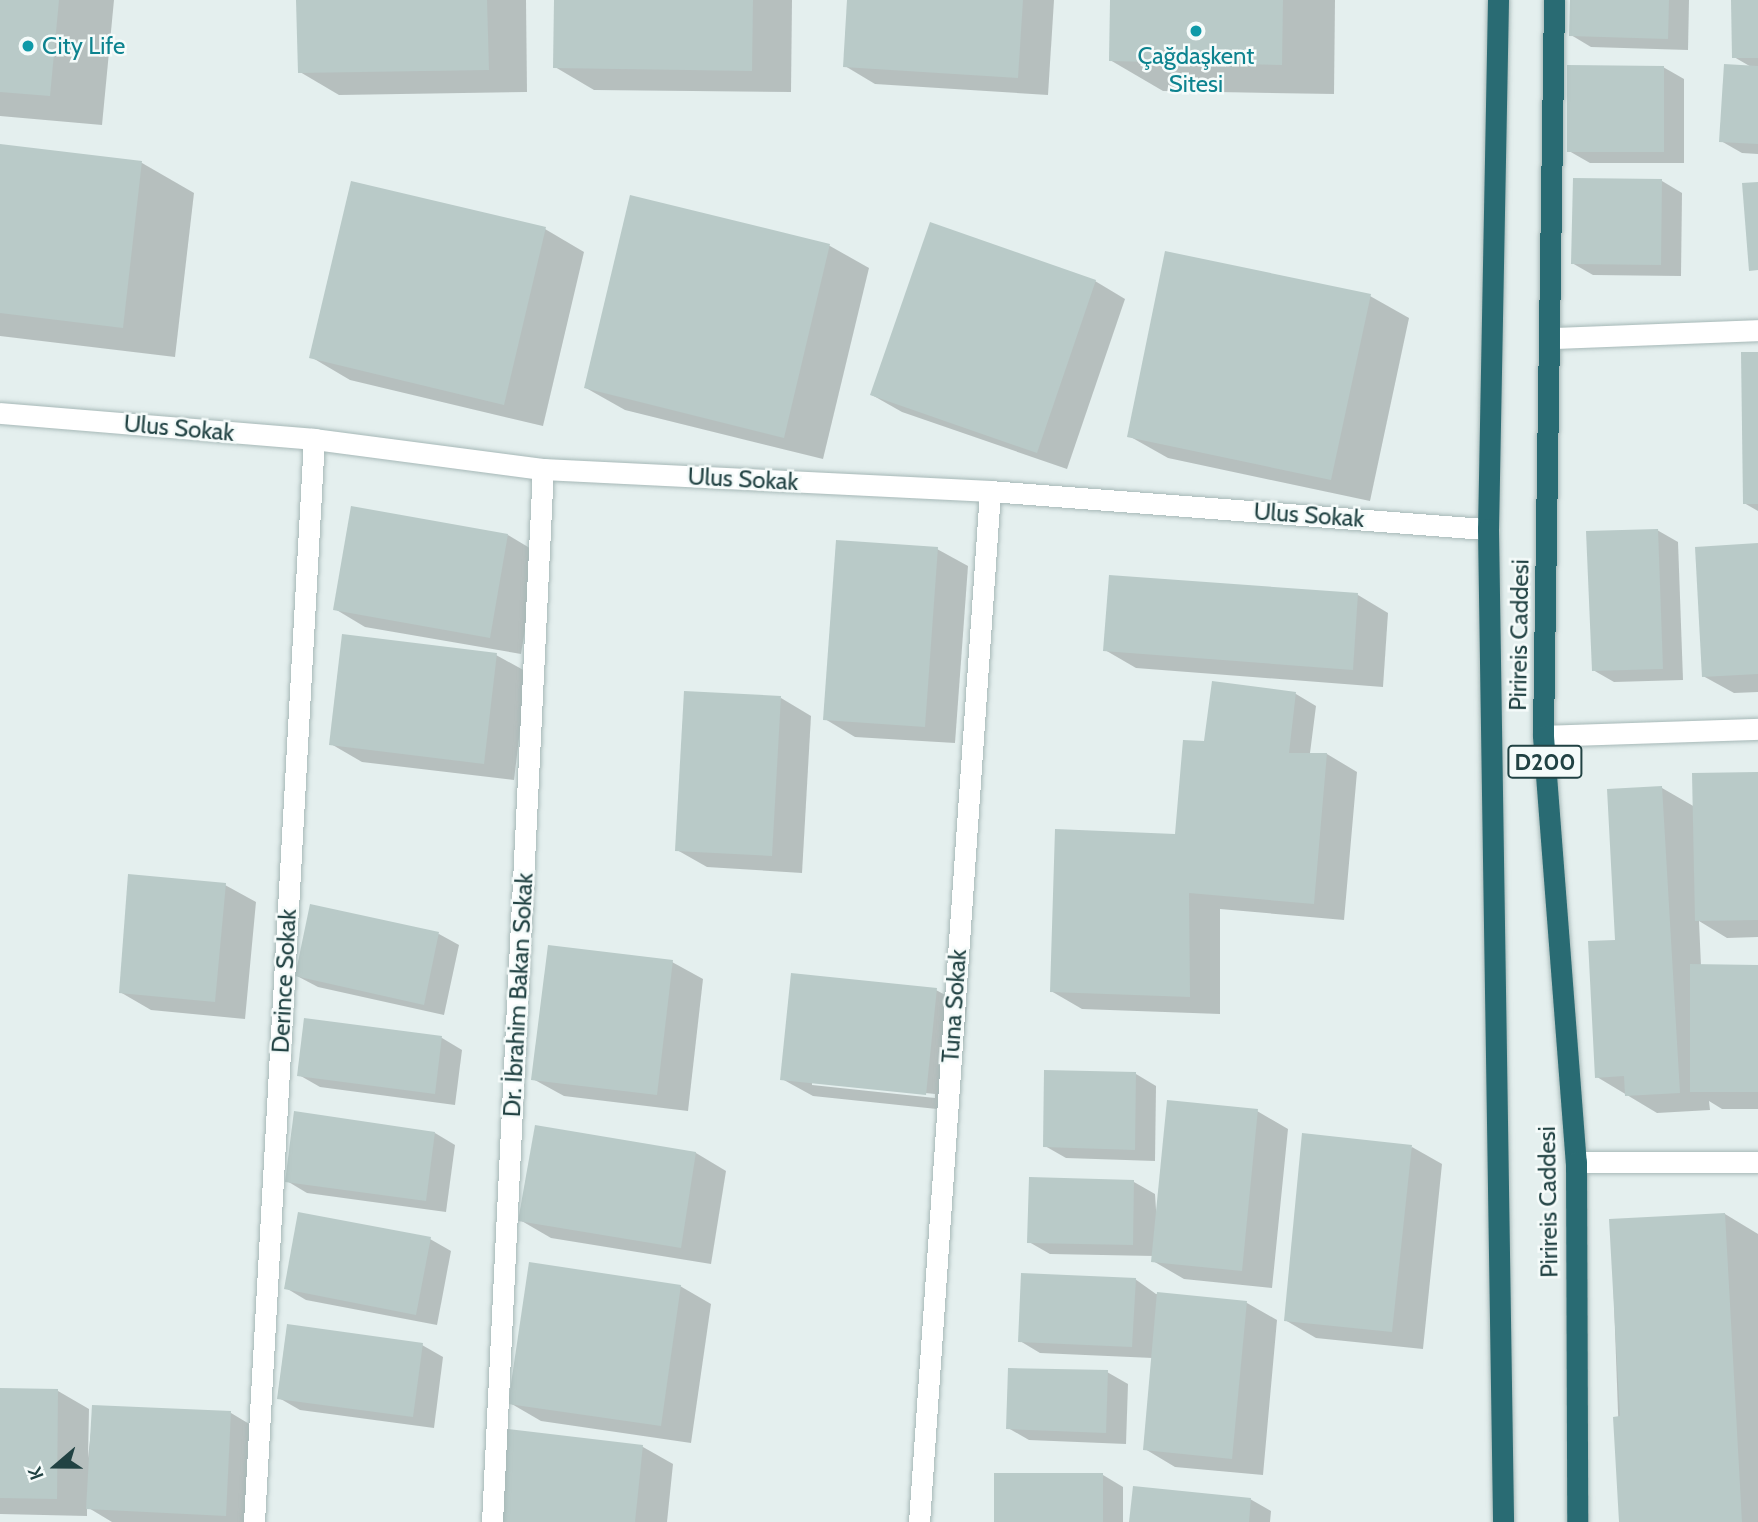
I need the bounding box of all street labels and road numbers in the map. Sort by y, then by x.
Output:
street label: Ulus Sokak [123,409,235,447]
street label: Ulus Sokak [687,462,799,496]
street label: Ulus Sokak [1253,497,1365,533]
street label: Pirireis Caddesi [1503,559,1535,711]
road number: D200 [1506,742,1584,782]
street label: Dr. İbrahim Bakan Sokak [497,872,539,1118]
street label: Derince Sokak [266,908,302,1054]
street label: Tuna Sokak [936,948,972,1064]
street label: Pirireis Caddesi [1532,1126,1564,1278]

